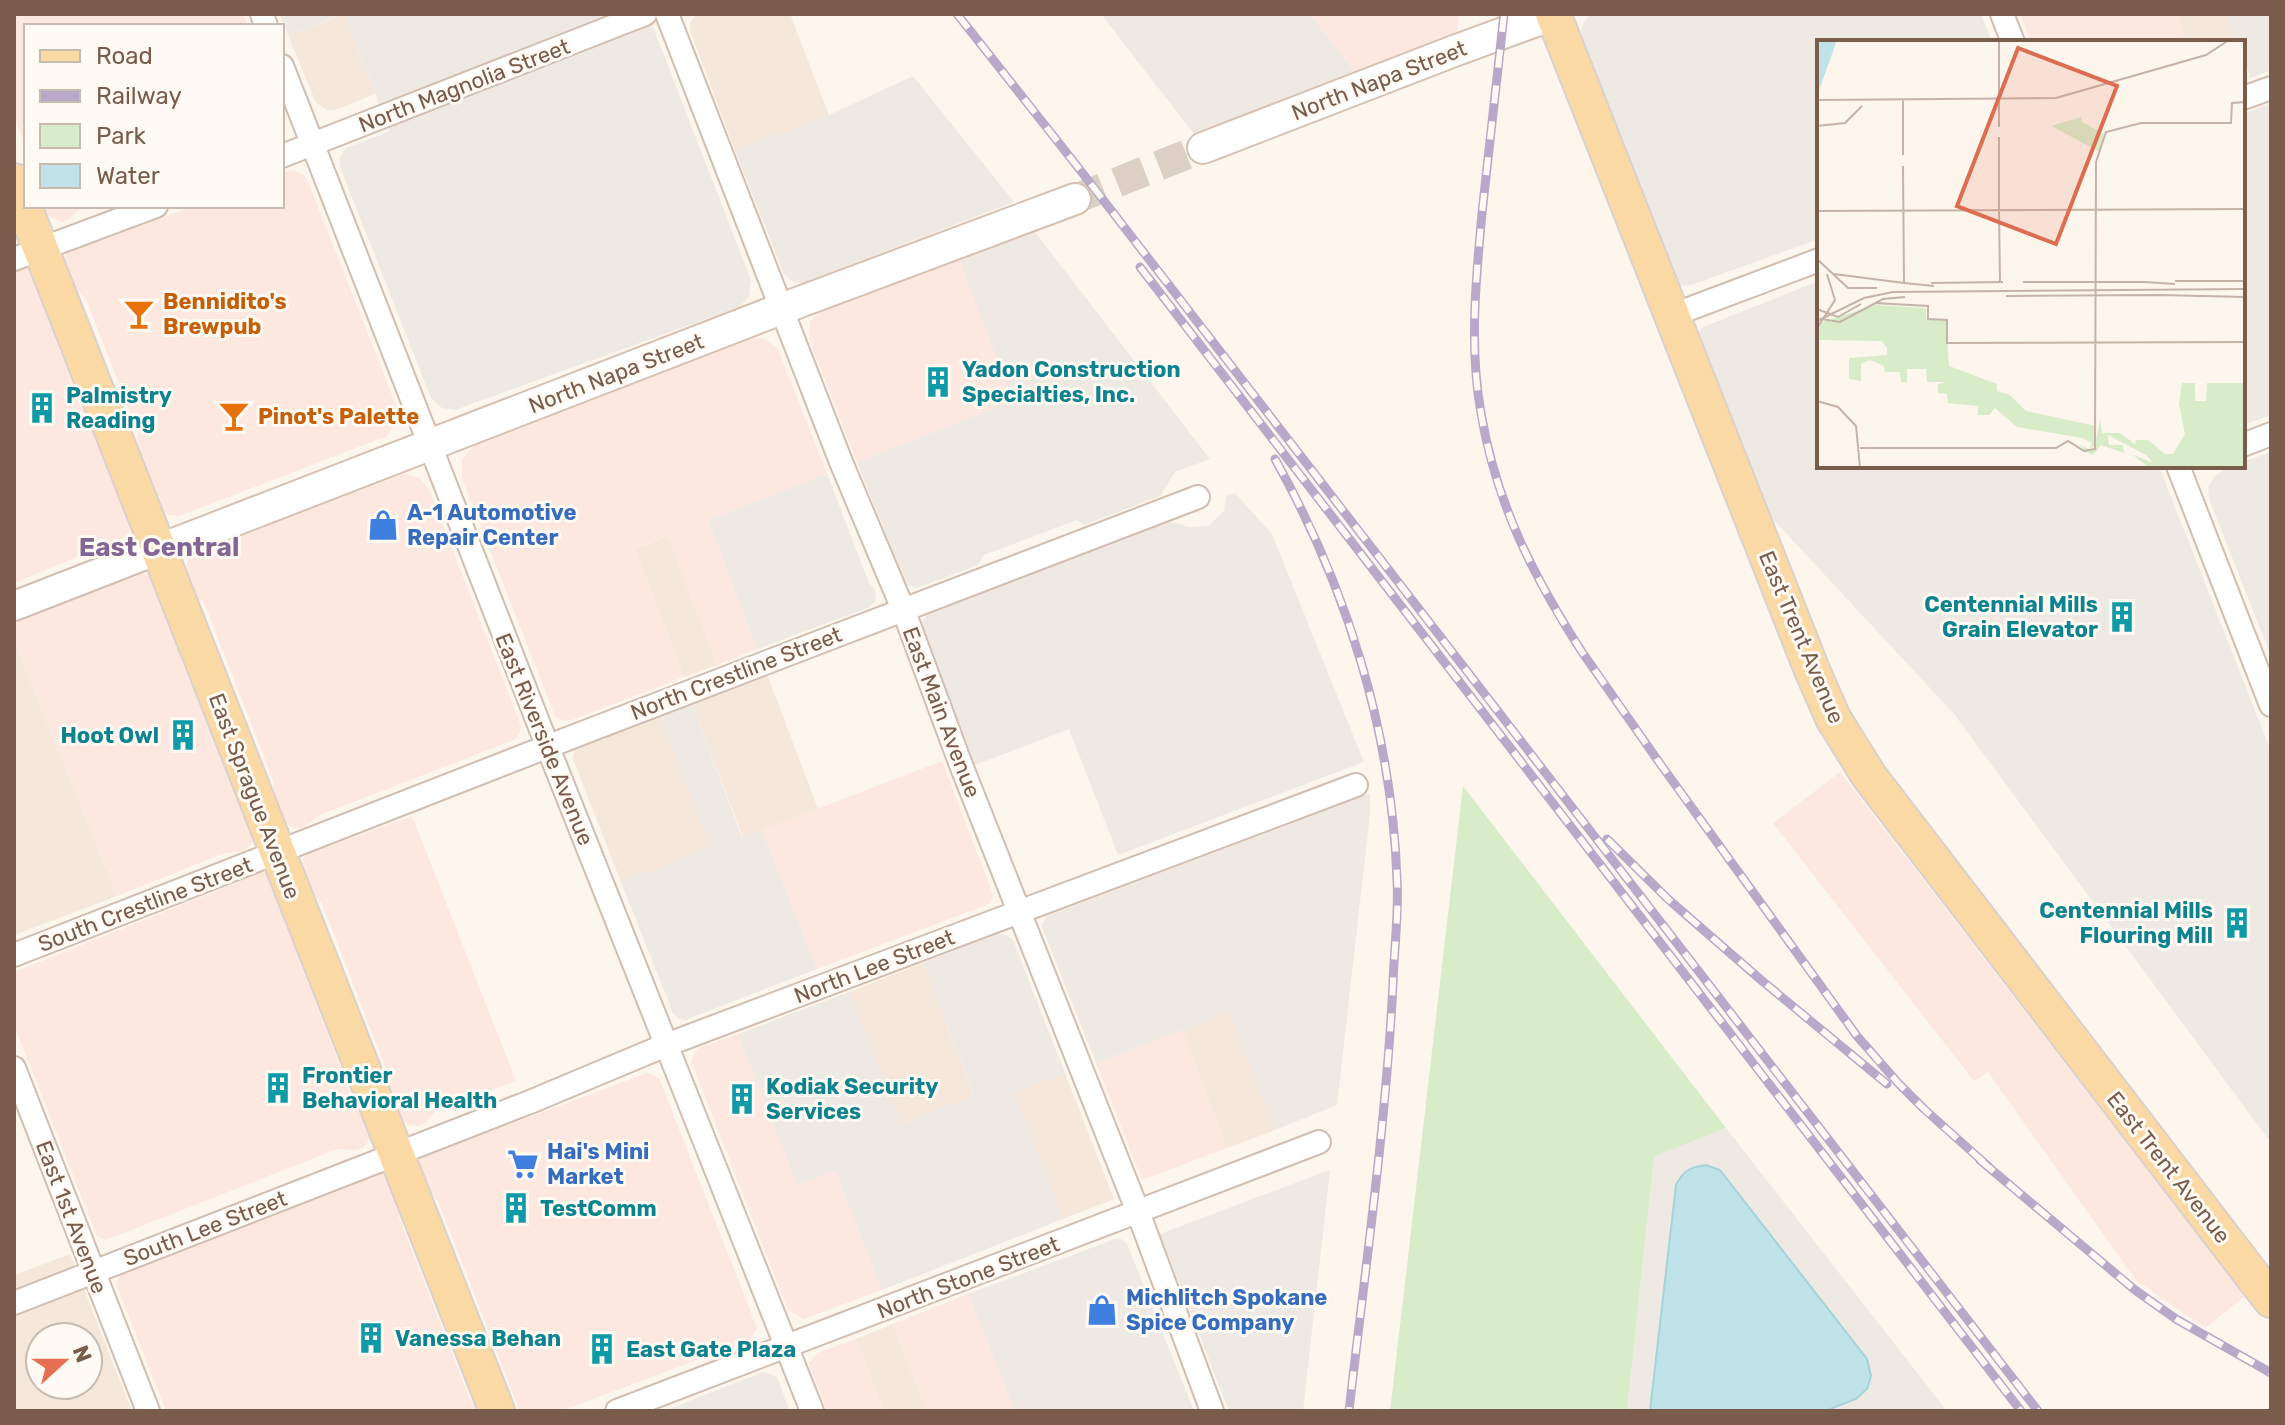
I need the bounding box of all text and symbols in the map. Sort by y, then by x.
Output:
legend [24,24,284,208]
street label: North Magnolia Street [355,33,574,138]
street label: North Napa Street [1288,35,1471,126]
inset map [1817,40,2245,468]
text: Road [96,42,153,70]
text: Railway [96,82,182,110]
text: Park [96,122,147,150]
text: Water [96,162,160,190]
place label: Bennidito's Brewpub [163,288,287,340]
bar icon: Bennidito's Brewpub [122,297,156,331]
street label: North Napa Street [525,328,708,419]
place label: Yadon Construction Specialties, Inc. [962,356,1181,408]
building icon: Yadon Construction Specialties, Inc. [921,365,955,399]
place label: Palmistry Reading [66,382,172,434]
building icon: Palmistry Reading [25,391,59,425]
bar icon: Pinot's Palette [217,399,251,433]
place label: Pinot's Palette [258,403,419,430]
place label: A-1 Automotive Repair Center [407,499,577,551]
shop icon: A-1 Automotive Repair Center [366,508,400,542]
district label: East Central [79,532,239,563]
street label: East Trent Avenue [1753,547,1850,728]
place label: Centennial Mills Grain Elevator [1924,591,2098,643]
building icon: Centennial Mills Grain Elevator [2105,600,2139,634]
street label: North Crestline Street [627,621,846,726]
street label: East Main Avenue [897,623,987,801]
street label: East Riverside Avenue [490,629,600,849]
street label: East Sprague Avenue [203,689,306,903]
building icon: Hoot Owl [166,718,200,752]
place label: Hoot Owl [60,722,159,749]
street label: South Crestline Street [34,851,256,958]
place label: Centennial Mills Flouring Mill [2039,897,2213,949]
building icon: Centennial Mills Flouring Mill [2220,906,2254,940]
street label: North Lee Street [790,923,958,1009]
place label: Frontier Behavioral Health [302,1062,497,1114]
building icon: Frontier Behavioral Health [261,1071,295,1105]
place label: Kodiak Security Services [766,1073,938,1125]
building icon: Kodiak Security Services [725,1082,759,1116]
street label: East Trent Avenue [2101,1086,2236,1249]
street label: East 1st Avenue [30,1137,113,1298]
place label: Hai's Mini Market [547,1138,649,1190]
supermarket icon: Hai's Mini Market [506,1147,540,1181]
street label: South Lee Street [120,1185,291,1272]
building icon: TestComm [499,1191,533,1225]
place label: TestComm [540,1195,657,1222]
street label: North Stone Street [873,1230,1064,1325]
place label: Michlitch Spokane Spice Company [1126,1284,1327,1336]
shop icon: Michlitch Spokane Spice Company [1085,1293,1119,1327]
north arrow [24,1321,104,1401]
building icon: Vanessa Behan [354,1321,388,1355]
place label: Vanessa Behan [395,1325,561,1352]
building icon: East Gate Plaza [585,1332,619,1366]
place label: East Gate Plaza [626,1336,796,1363]
text: N [67,1342,98,1366]

